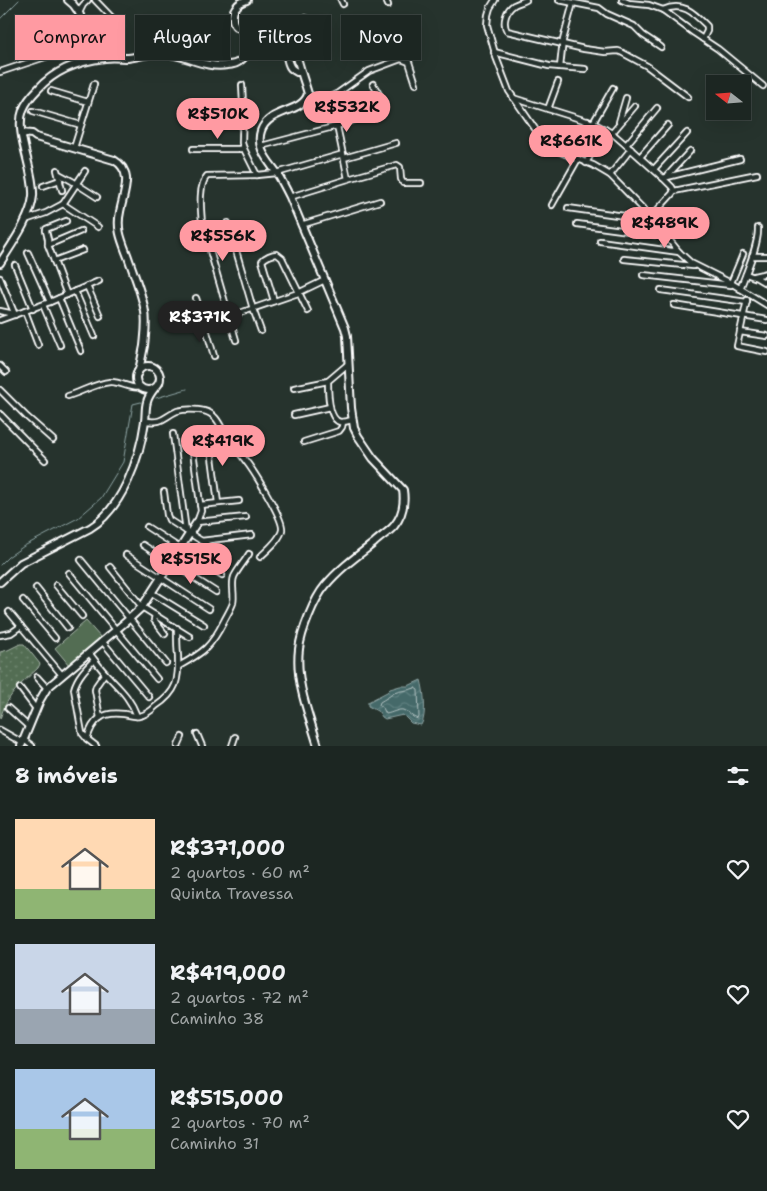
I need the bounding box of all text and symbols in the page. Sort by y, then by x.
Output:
chip: Comprar [15,15,125,60]
chip: Alugar [135,15,230,60]
chip: Filtros [240,15,331,60]
chip: Novo [341,15,421,60]
north arrow [706,75,751,120]
map controls [706,75,751,120]
pin: R$532K [306,90,388,133]
text: R$532K [314,96,380,117]
pin: R$510K [177,98,259,140]
text: R$510K [187,103,249,124]
pin: R$661K [530,124,612,167]
text: R$661K [540,130,602,151]
pin: R$489K [624,206,706,249]
text: R$489K [632,212,698,233]
pin: R$556K [182,220,264,262]
text: R$556K [191,225,255,246]
pin: R$371K [159,300,241,343]
text: R$371K [169,306,231,327]
pin: R$419K [182,424,264,467]
text: R$419K [192,430,254,451]
pin: R$515K [150,542,232,585]
text: R$515K [161,548,221,569]
text: 8 imóveis [15,762,118,790]
icon: filters [724,762,752,790]
text: R$371,000 [170,834,285,862]
icon: home [55,839,115,899]
icon: heart [724,855,752,883]
text: 2 quartos · 60 m² [170,862,310,883]
text: Quinta Travessa [170,883,293,904]
text: R$419,000 [170,959,286,987]
icon: home [55,964,115,1024]
icon: heart [724,980,752,1008]
text: 2 quartos · 72 m² [170,987,309,1008]
text: Caminho 38 [170,1008,264,1029]
text: R$515,000 [170,1084,283,1112]
icon: home [55,1089,115,1149]
icon: heart [724,1105,752,1133]
text: 2 quartos · 70 m² [170,1112,310,1133]
text: Caminho 31 [170,1133,259,1154]

